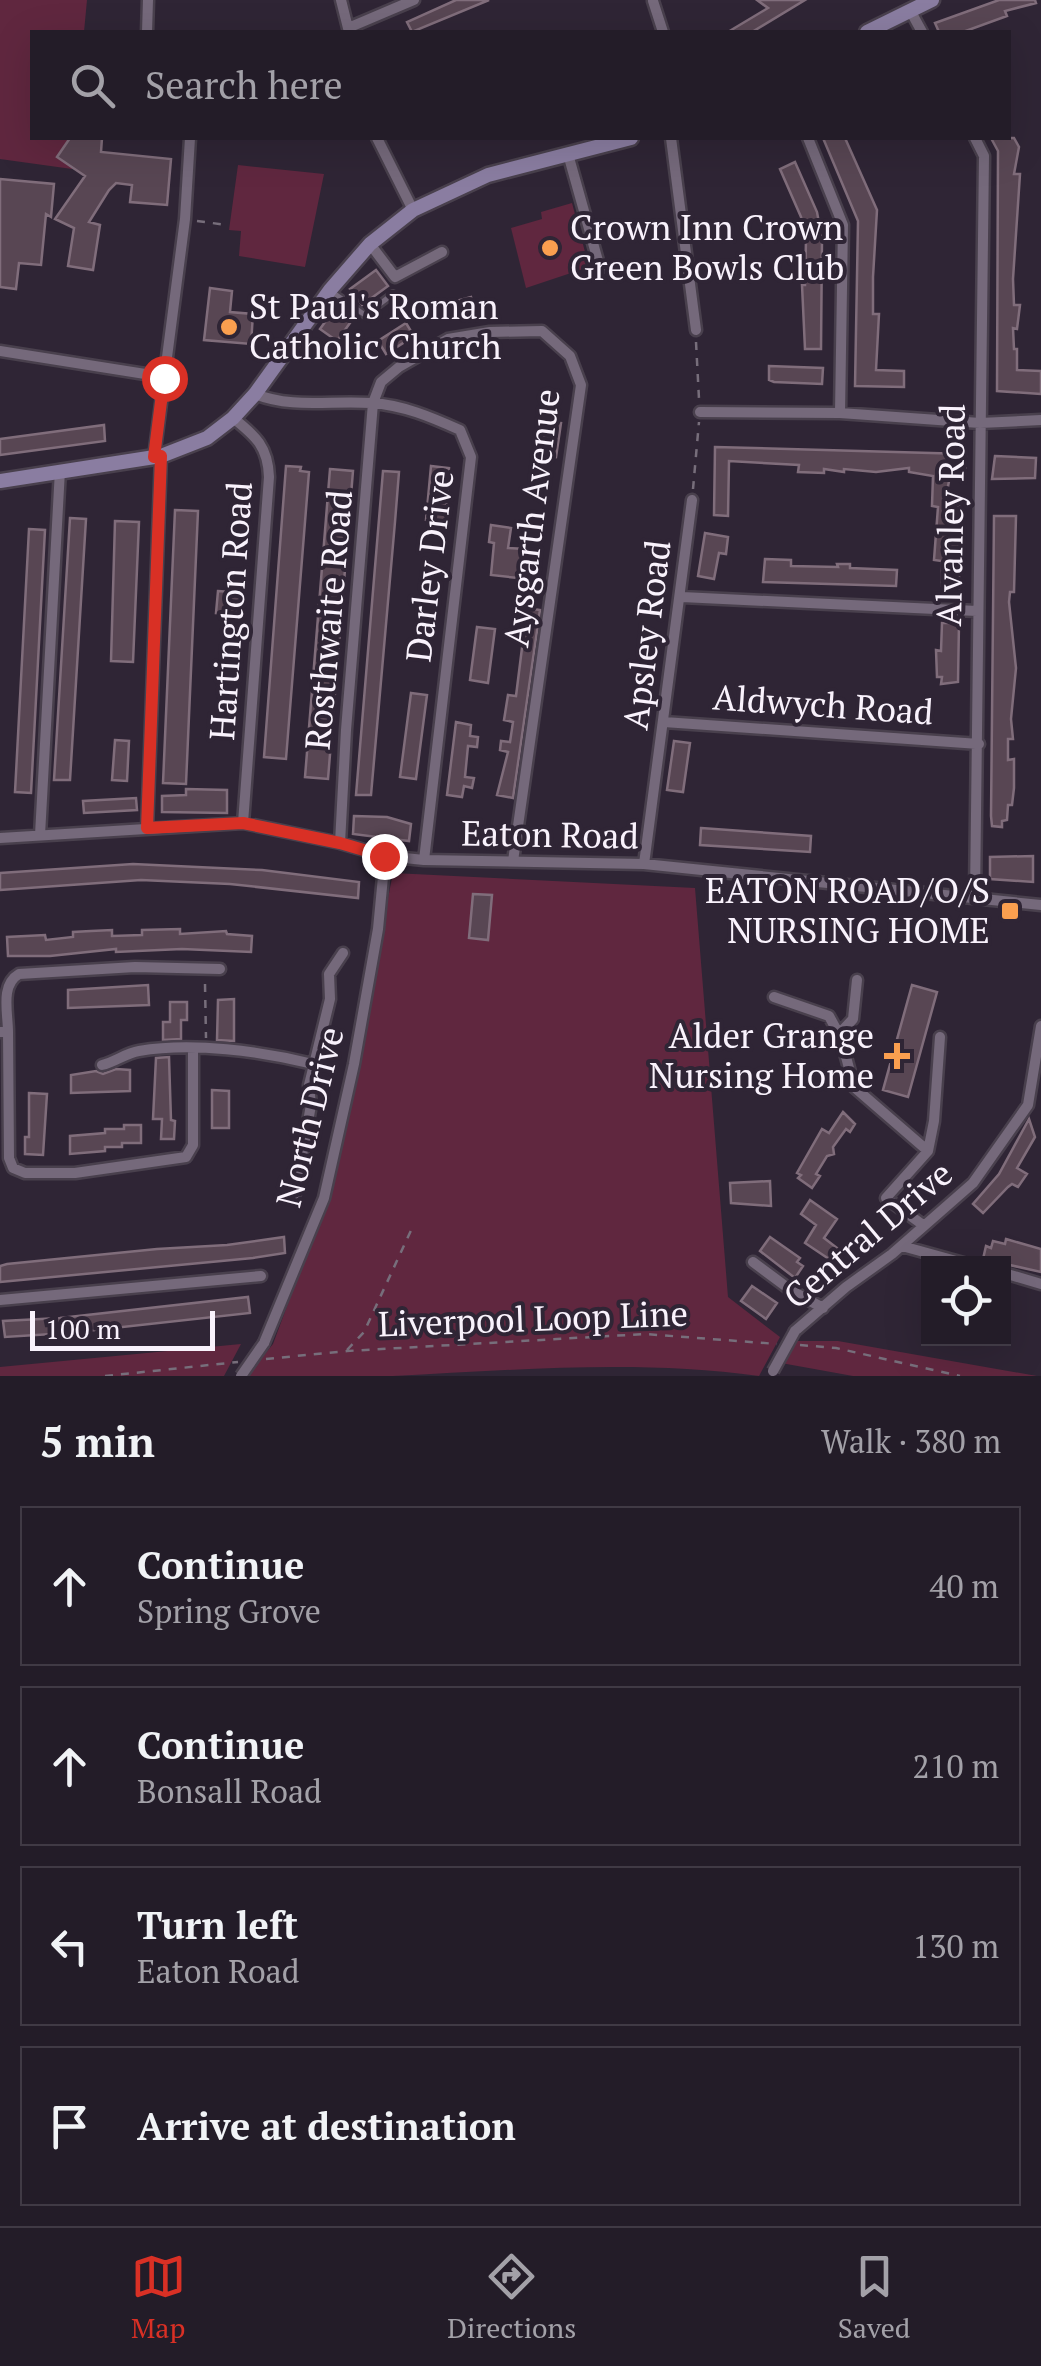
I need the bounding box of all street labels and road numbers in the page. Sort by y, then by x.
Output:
street label: Aysgarth Avenue [492,386,570,650]
street label: Alvanley Road [925,403,975,627]
street label: Darley Drive [394,467,464,664]
street label: Hartington Road [198,480,262,742]
street label: Rosthwaite Road [294,488,362,752]
street label: Apsley Road [612,537,680,732]
street label: Aldwych Road [711,673,935,735]
street label: Eaton Road [461,809,639,859]
street label: North Drive [264,1022,354,1212]
street label: Central Drive [773,1150,961,1318]
street label: Liverpool Loop Line [377,1290,689,1346]

